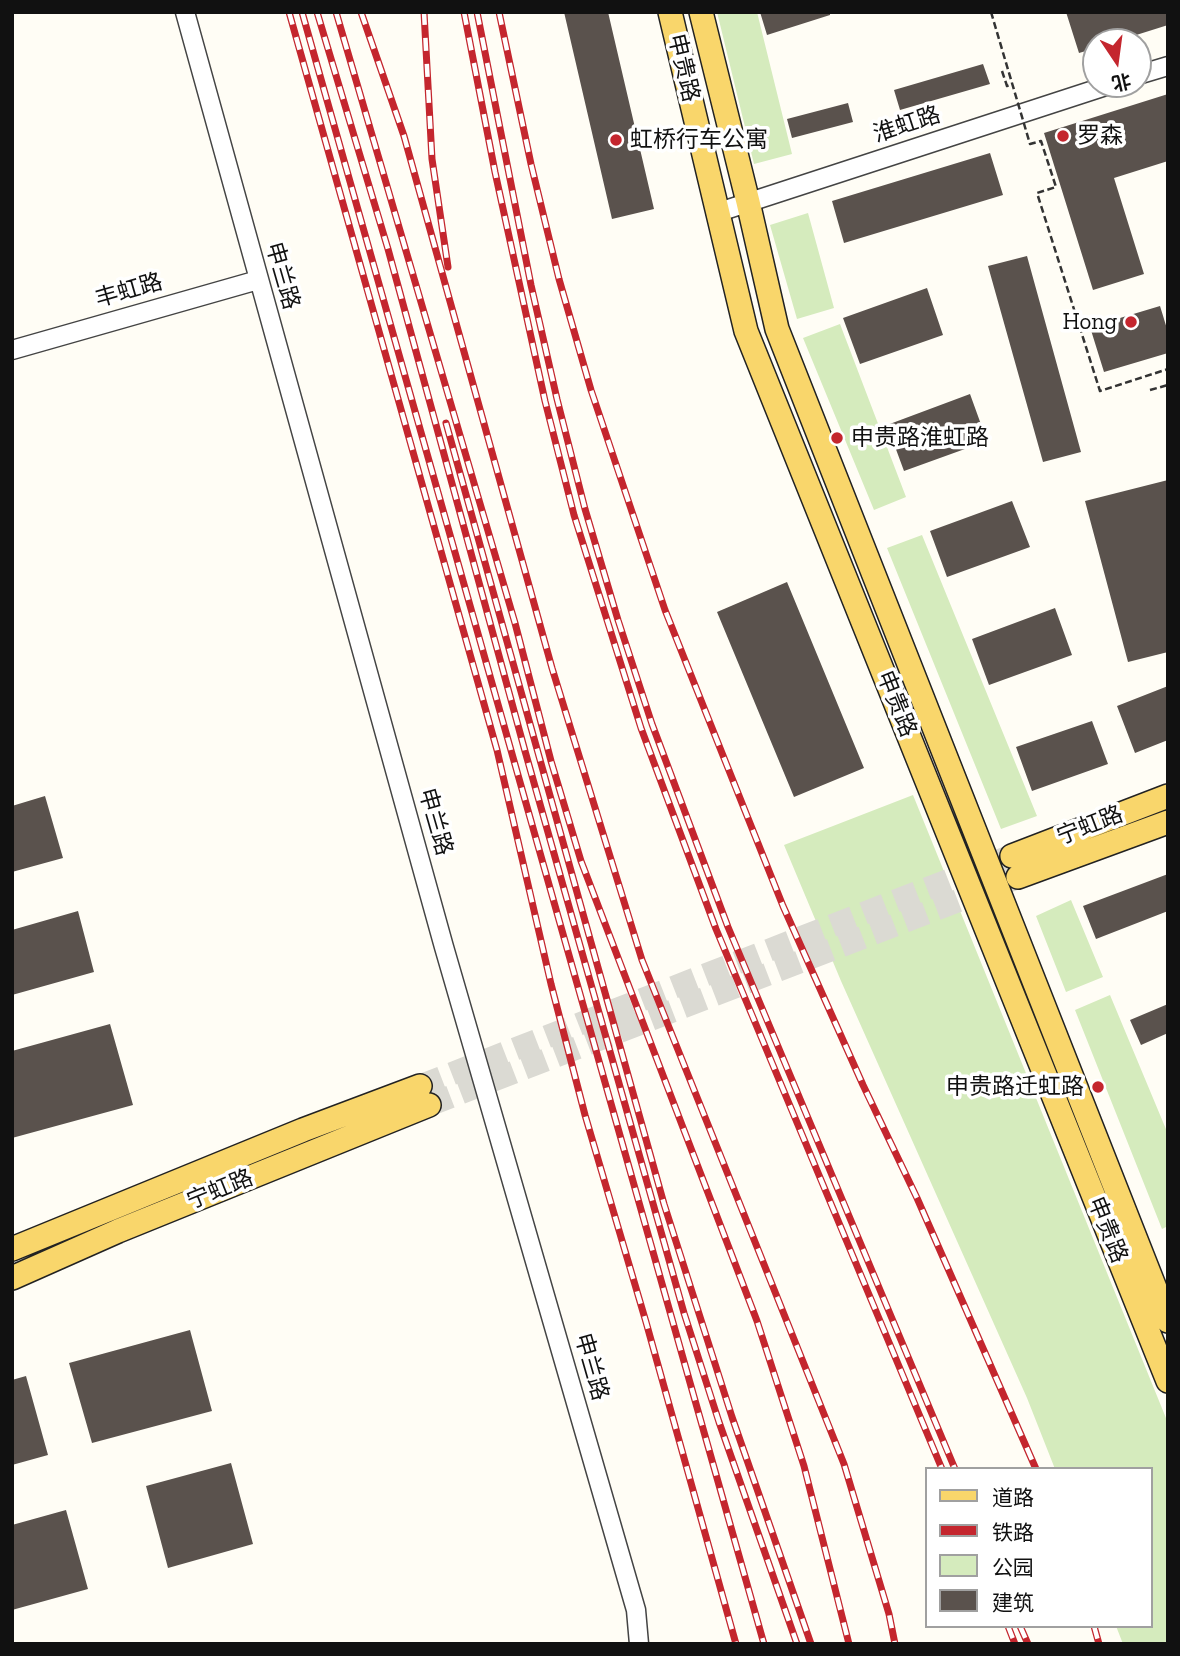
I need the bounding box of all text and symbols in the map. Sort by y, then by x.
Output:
north arrow [1082,28,1152,98]
street label: 申贵路 [662,31,704,105]
text: 北 [1110,69,1133,95]
street label: 淮虹路 [870,101,944,149]
place label: 罗森 [1077,122,1123,150]
place label: 虹桥行车公寓 [630,126,768,154]
marker: 罗森 [1055,128,1071,144]
marker: 虹桥行车公寓 [608,132,624,148]
street label: 申兰路 [259,239,305,313]
street label: 丰虹路 [92,268,166,314]
place label: Hong [1063,308,1117,336]
marker: Hong [1123,314,1139,330]
place label: 申贵路淮虹路 [851,424,989,452]
marker: 申贵路淮虹路 [829,430,845,446]
street label: 申贵路 [870,667,922,741]
street label: 申兰路 [412,785,458,859]
street label: 宁虹路 [1053,801,1127,851]
place label: 申贵路迁虹路 [946,1073,1084,1101]
marker: 申贵路迁虹路 [1090,1079,1106,1095]
street label: 宁虹路 [183,1164,257,1216]
street label: 申贵路 [1081,1193,1133,1267]
street label: 申兰路 [568,1330,614,1404]
legend [925,1467,1152,1628]
text: 道路 [992,1485,1034,1510]
text: 铁路 [992,1520,1034,1545]
text: 公园 [992,1555,1034,1580]
text: 建筑 [992,1590,1034,1615]

